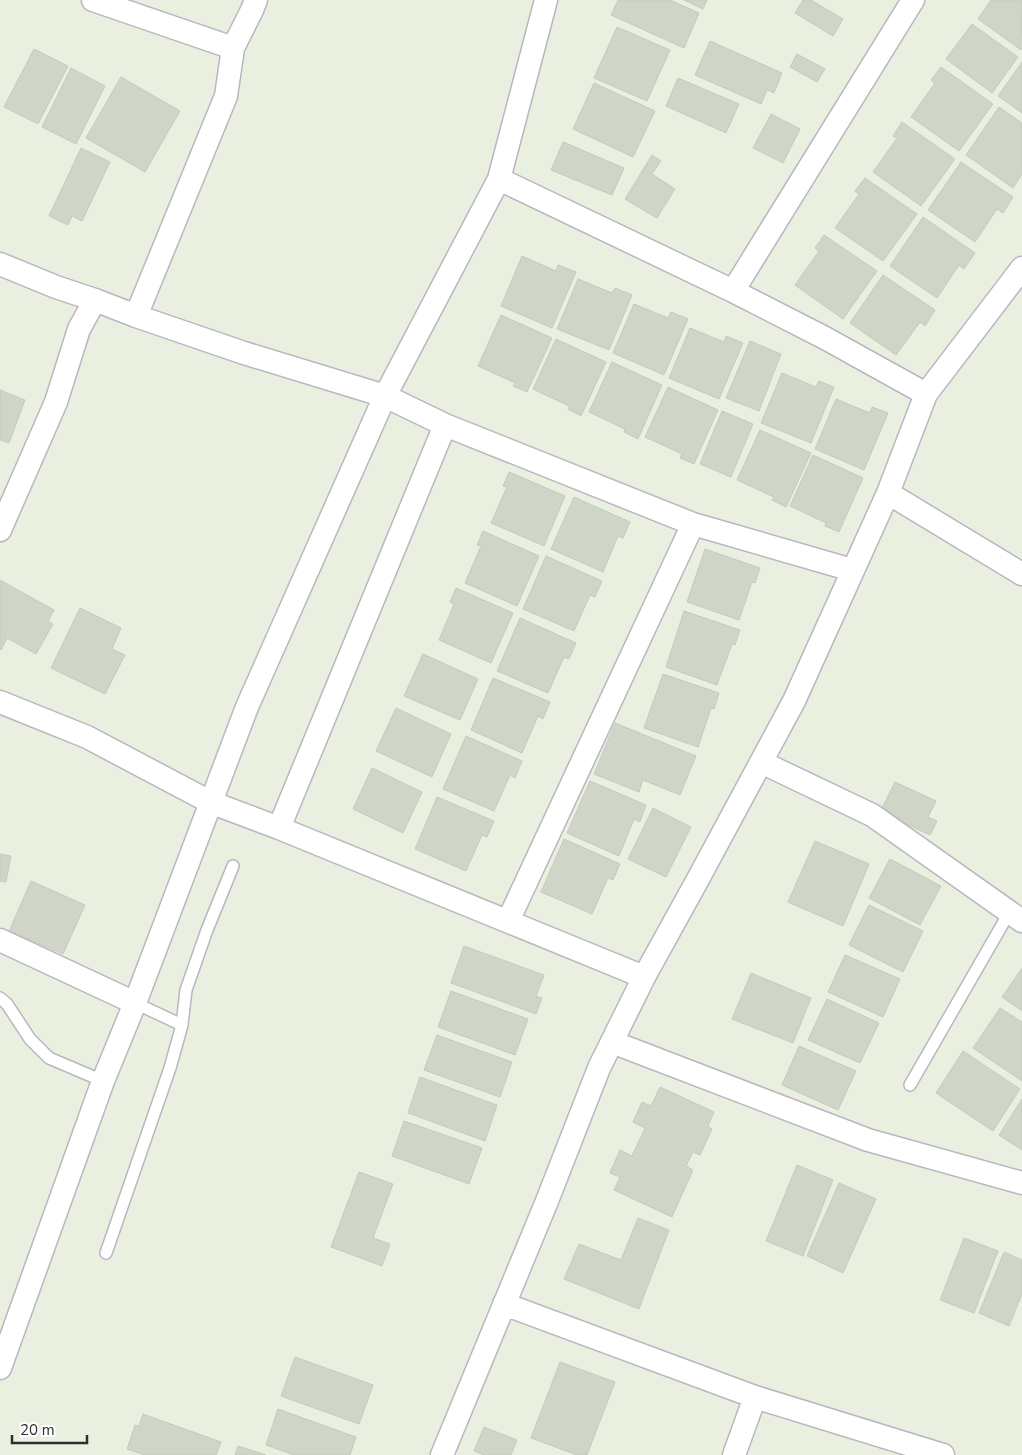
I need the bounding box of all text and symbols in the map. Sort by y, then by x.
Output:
scale bar [12,1412,88,1444]
text: 20 m [20,1420,55,1440]

